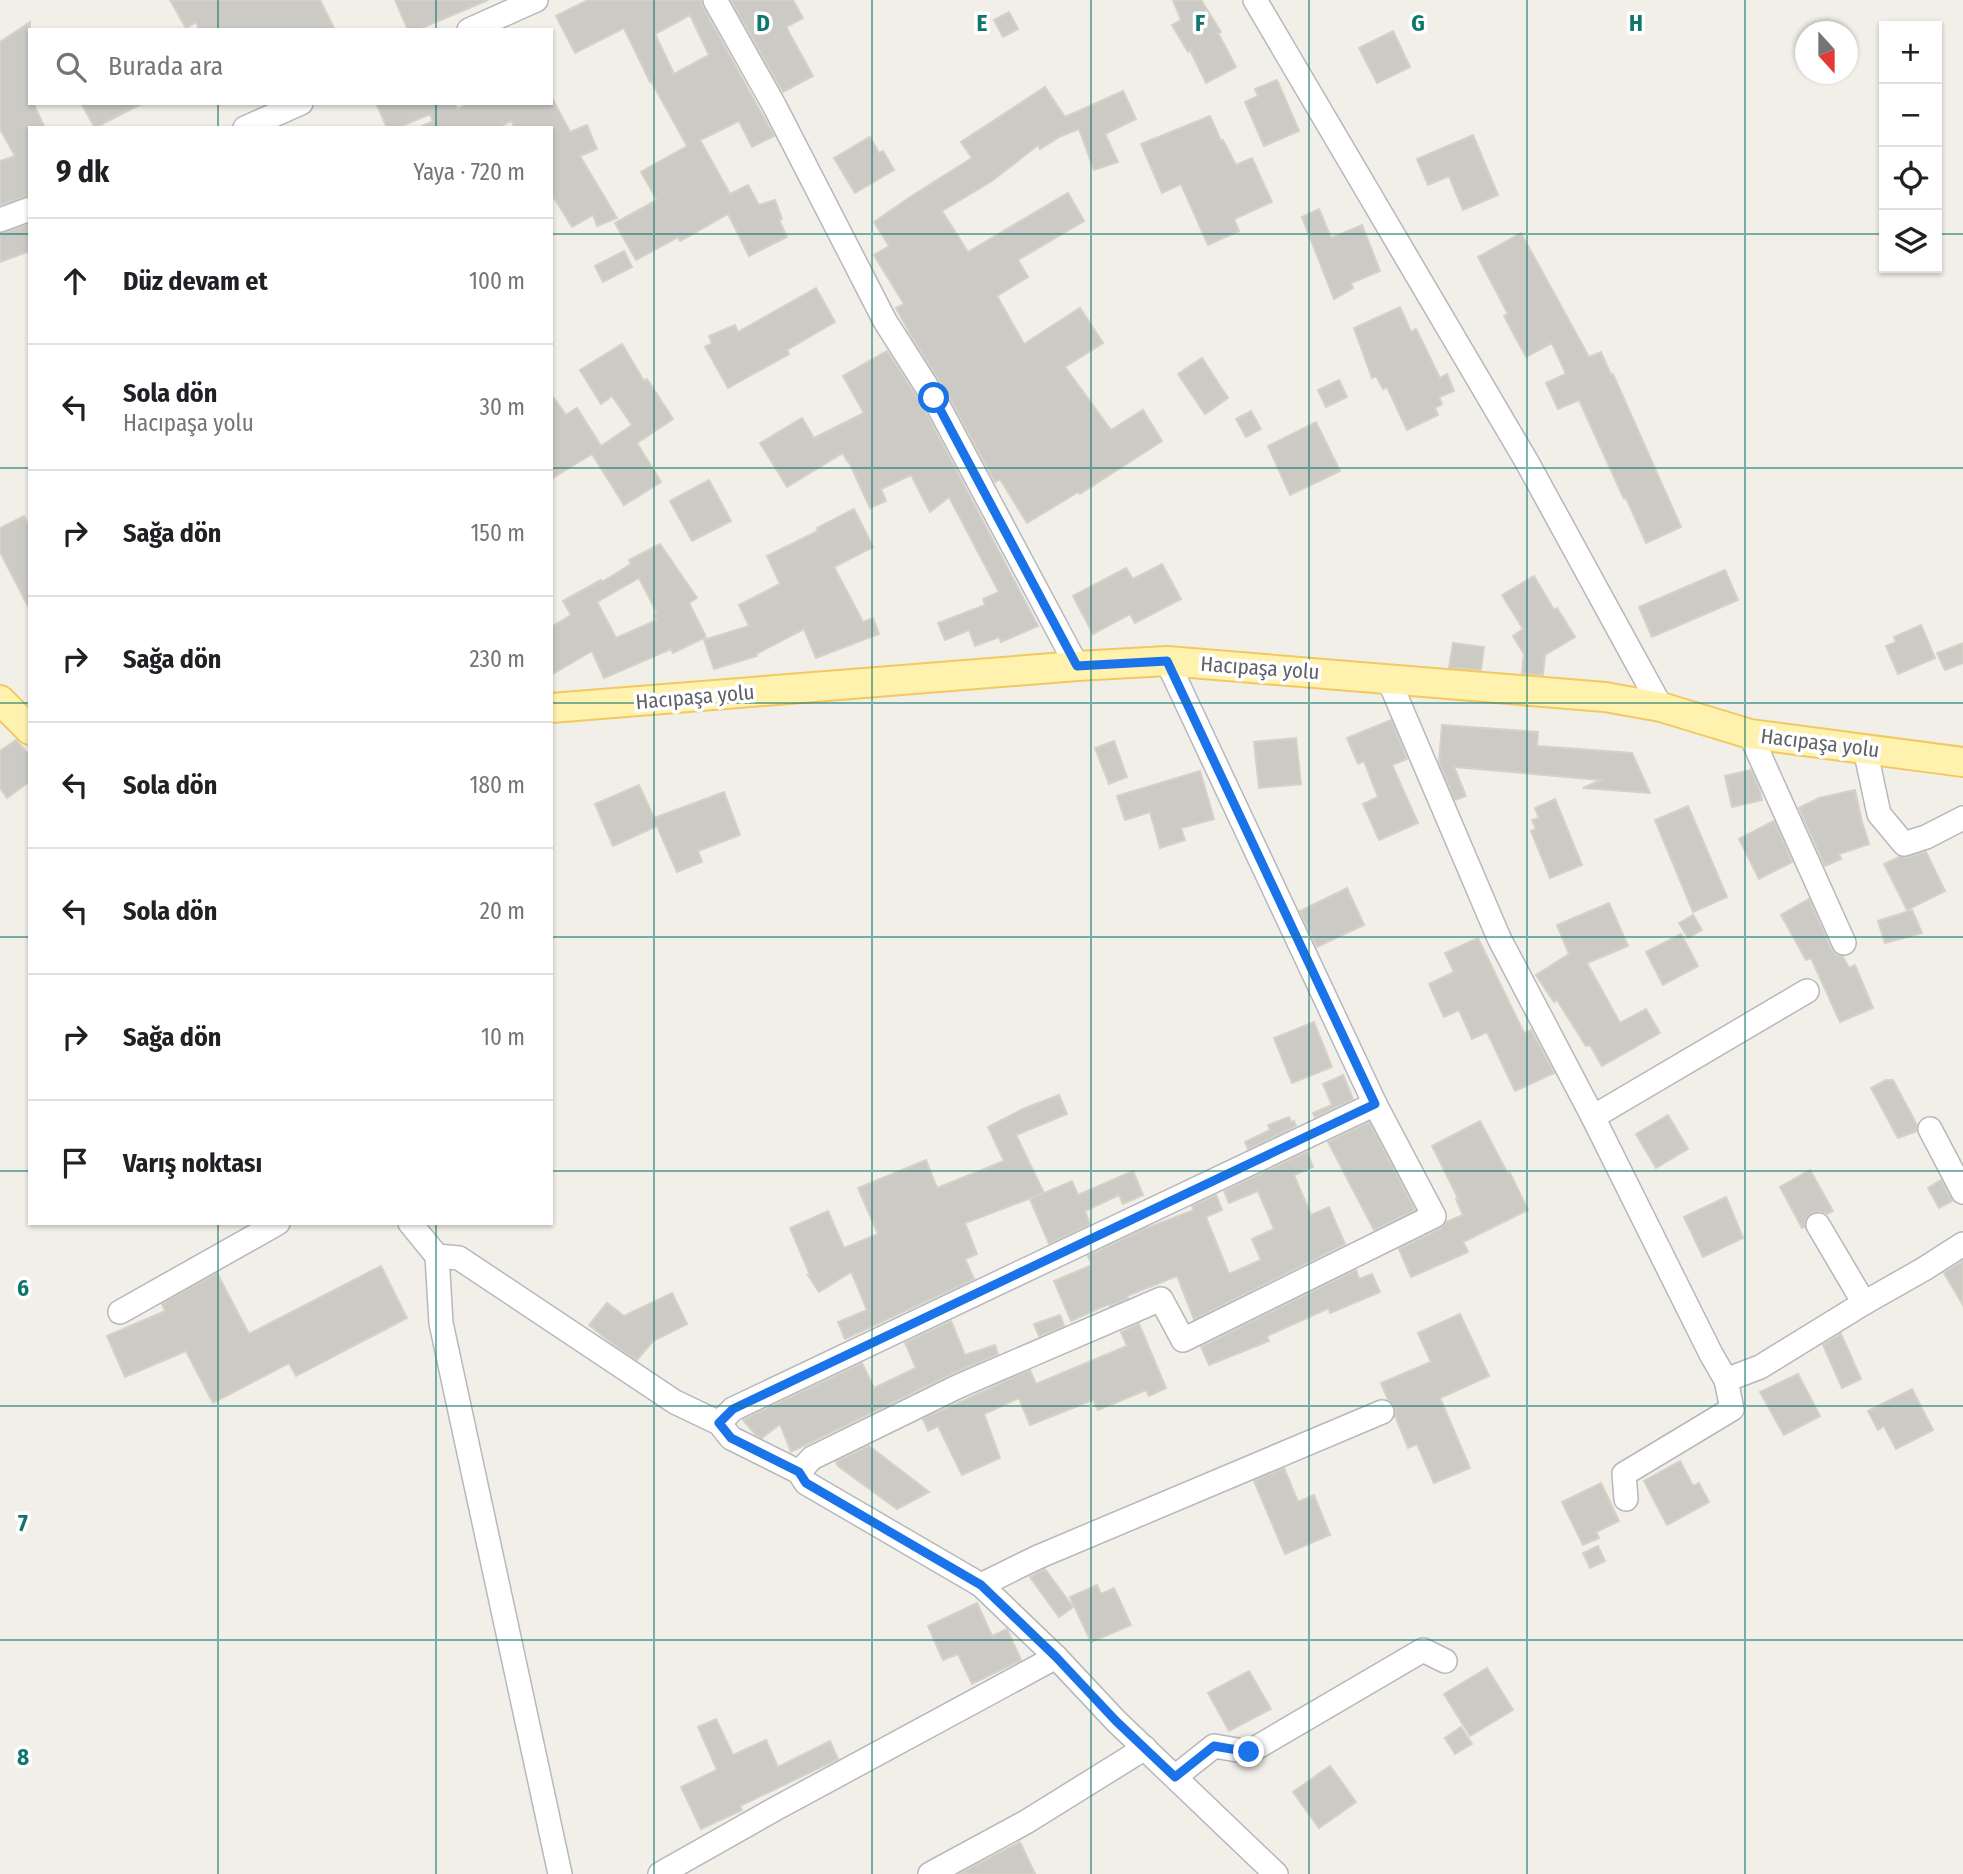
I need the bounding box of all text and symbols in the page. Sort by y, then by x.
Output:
text: D [756,9,770,37]
text: E [977,9,988,37]
text: F [1195,9,1205,37]
text: G [1411,9,1425,37]
text: H [1629,9,1643,37]
north arrow [1795,21,1858,84]
map controls [1879,21,1942,273]
button: + [1879,21,1942,84]
search box [28,28,553,105]
icon: search [52,48,90,86]
text: Burada ara [108,51,223,82]
button: − [1879,84,1942,147]
button: locate [1879,147,1942,210]
text: 9 dk [56,154,109,190]
text: Yaya · 720 m [413,158,525,186]
button: layers [1879,210,1942,273]
icon: ahead [56,262,94,300]
text: Düz devam et [123,266,268,297]
text: 100 m [469,267,525,295]
text: Sola dön [123,378,217,409]
route start [918,382,949,413]
icon: left [56,388,94,426]
text: 30 m [480,393,525,421]
text: Hacıpaşa yolu [123,409,254,437]
icon: right [56,514,94,552]
text: Sağa dön [123,518,222,549]
text: 150 m [470,519,525,547]
icon: right [56,640,94,678]
text: Sağa dön [123,644,222,675]
text: 230 m [469,645,525,673]
street label: Hacıpaşa yolu [1200,651,1320,685]
street label: Hacıpaşa yolu [634,679,756,715]
street label: Hacıpaşa yolu [1759,723,1881,763]
icon: left [56,766,94,804]
text: Sola dön [123,770,217,801]
text: 180 m [469,771,525,799]
icon: left [56,892,94,930]
text: Sola dön [123,896,217,927]
text: 20 m [480,897,525,925]
icon: right [56,1018,94,1056]
text: Sağa dön [123,1022,222,1053]
text: 10 m [481,1023,525,1051]
icon: arrive [56,1144,94,1182]
text: Varış noktası [123,1148,262,1179]
text: 6 [17,1274,29,1302]
text: 7 [18,1509,28,1537]
route end [1233,1736,1264,1767]
text: 8 [17,1743,29,1771]

